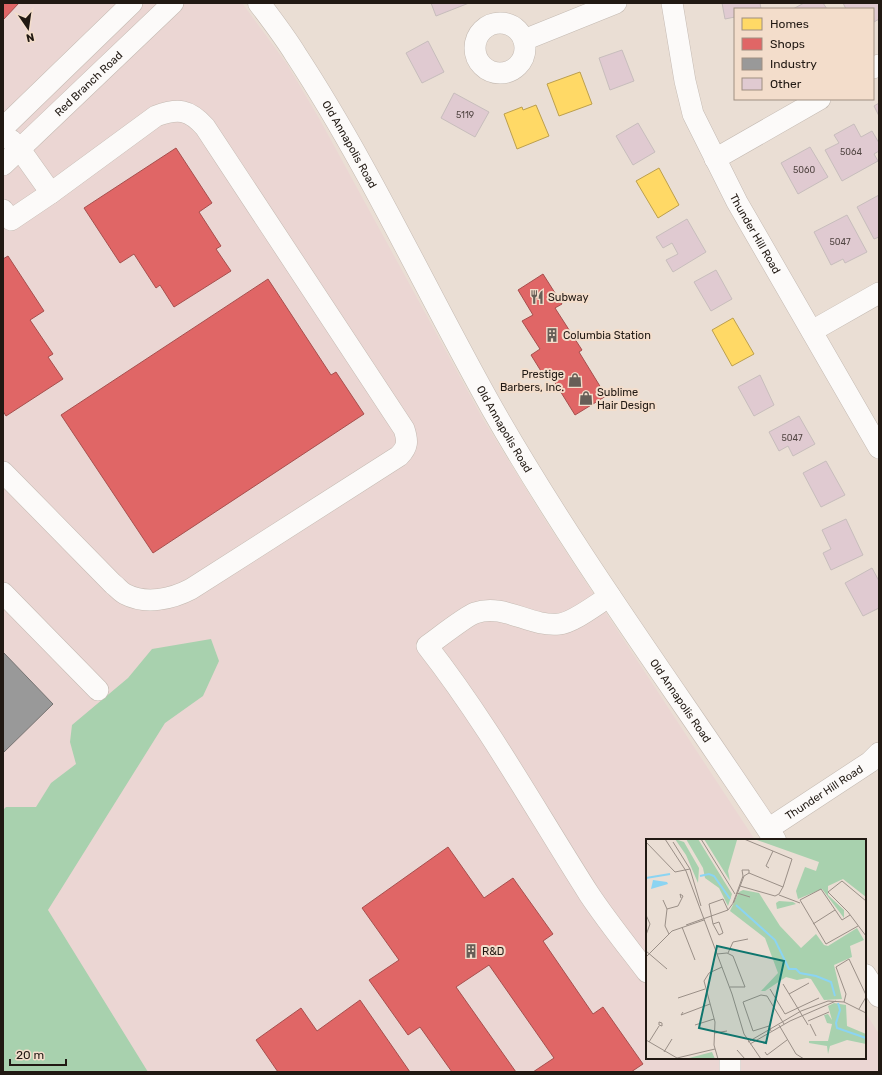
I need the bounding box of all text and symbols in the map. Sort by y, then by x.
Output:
north arrow [8,8,48,48]
legend [734,8,874,100]
text: Homes [770,17,809,31]
text: N [25,30,35,44]
text: Shops [770,37,805,51]
street label: Red Branch Road [52,48,125,119]
text: Industry [770,57,817,71]
text: Other [770,77,802,91]
street label: Old Annapolis Road [320,98,380,190]
house number: 5119 [456,110,474,120]
house number: 5064 [840,147,862,157]
house number: 5060 [793,165,815,175]
street label: Thunder Hill Road [727,191,783,276]
house number: 5047 [829,237,851,247]
restaurant icon: Subway [529,289,545,305]
place label: Subway [548,291,589,304]
building icon: Columbia Station [544,327,560,343]
place label: Columbia Station [563,329,651,342]
place label: Prestige Barbers, Inc. [500,368,564,394]
shop icon: Prestige Barbers, Inc. [567,372,583,388]
street label: Old Annapolis Road [474,383,535,475]
place label: Sublime Hair Design [597,386,655,412]
shop icon: Sublime Hair Design [578,390,594,406]
house number: 5047 [781,433,803,443]
street label: Old Annapolis Road [648,656,714,745]
street label: Thunder Hill Road [783,762,865,822]
inset map [646,839,866,1059]
building icon: R&D [463,943,479,959]
place label: R&D [482,945,504,958]
scale bar [10,1041,66,1067]
text: 20 m [16,1048,44,1062]

